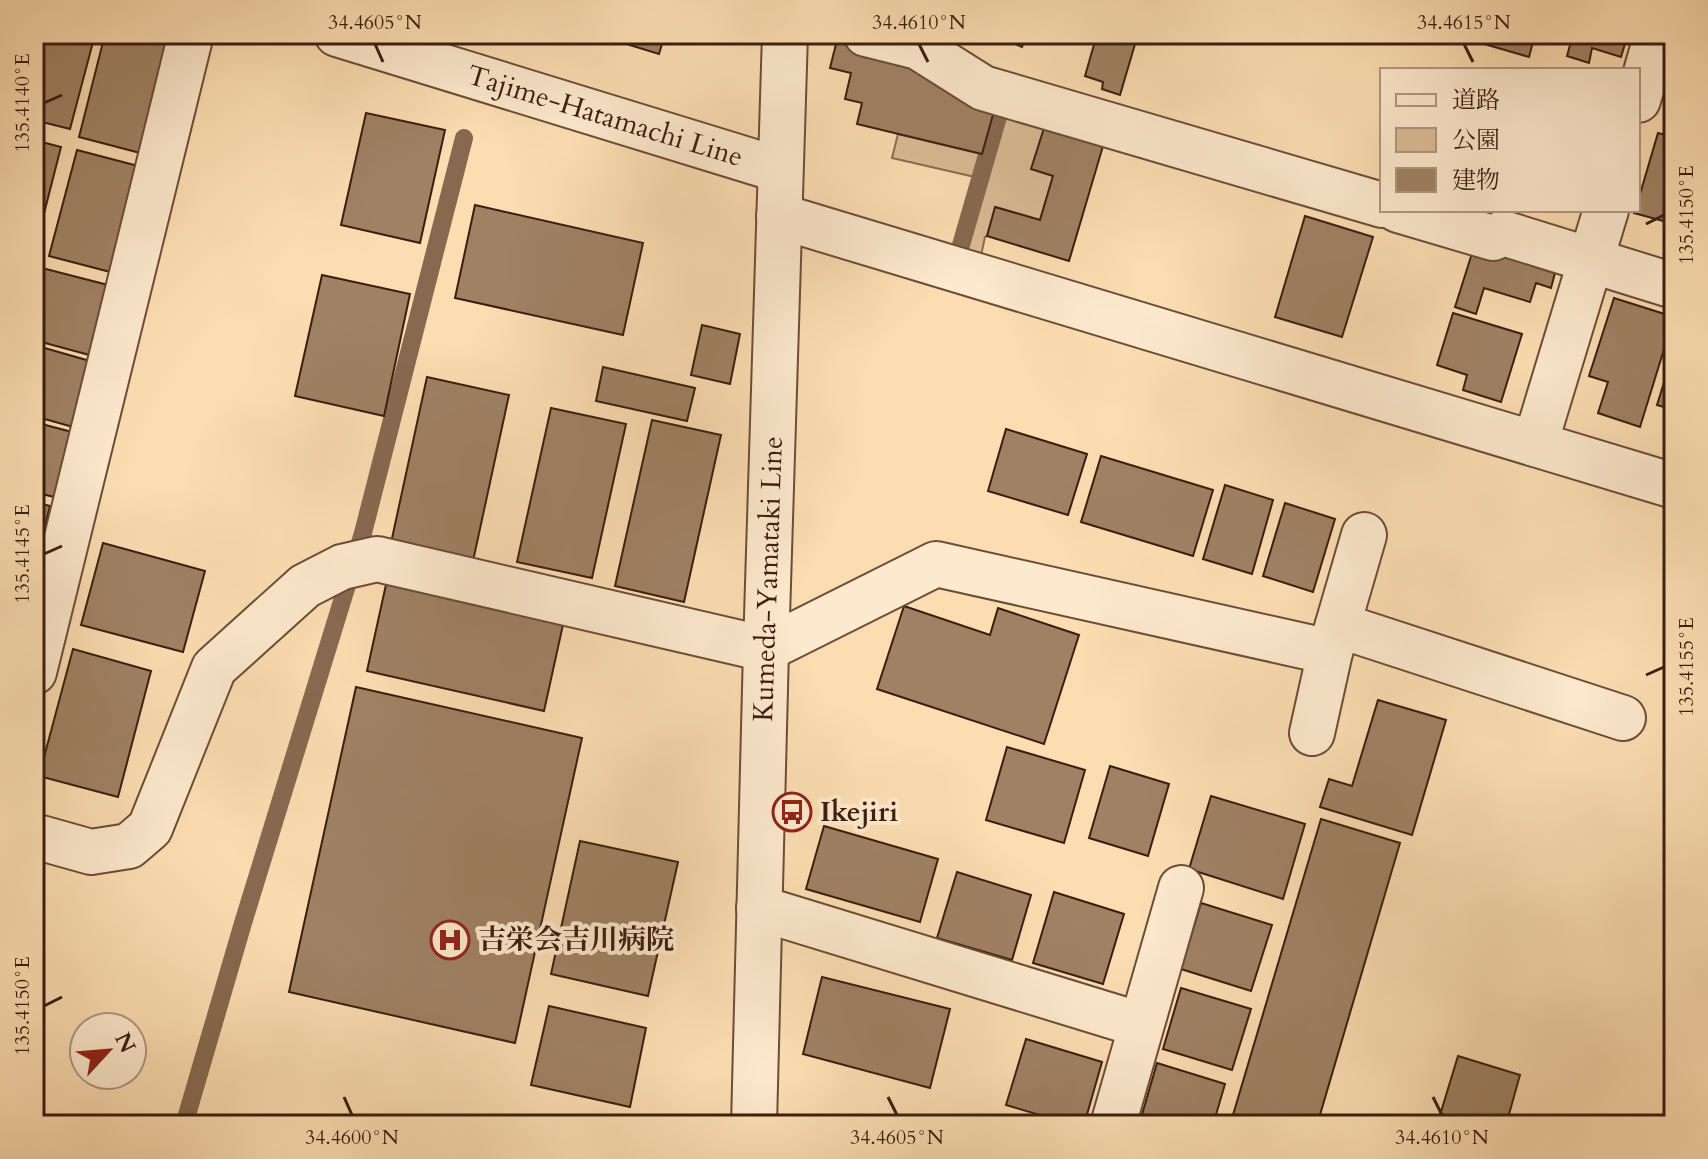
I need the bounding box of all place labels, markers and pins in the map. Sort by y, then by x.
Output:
bus stop icon: Ikejiri [771,791,813,833]
place label: Ikejiri [820,793,898,831]
hospital icon: 吉栄会吉川病院 [429,919,471,961]
place label: 吉栄会吉川病院 [478,921,674,959]

